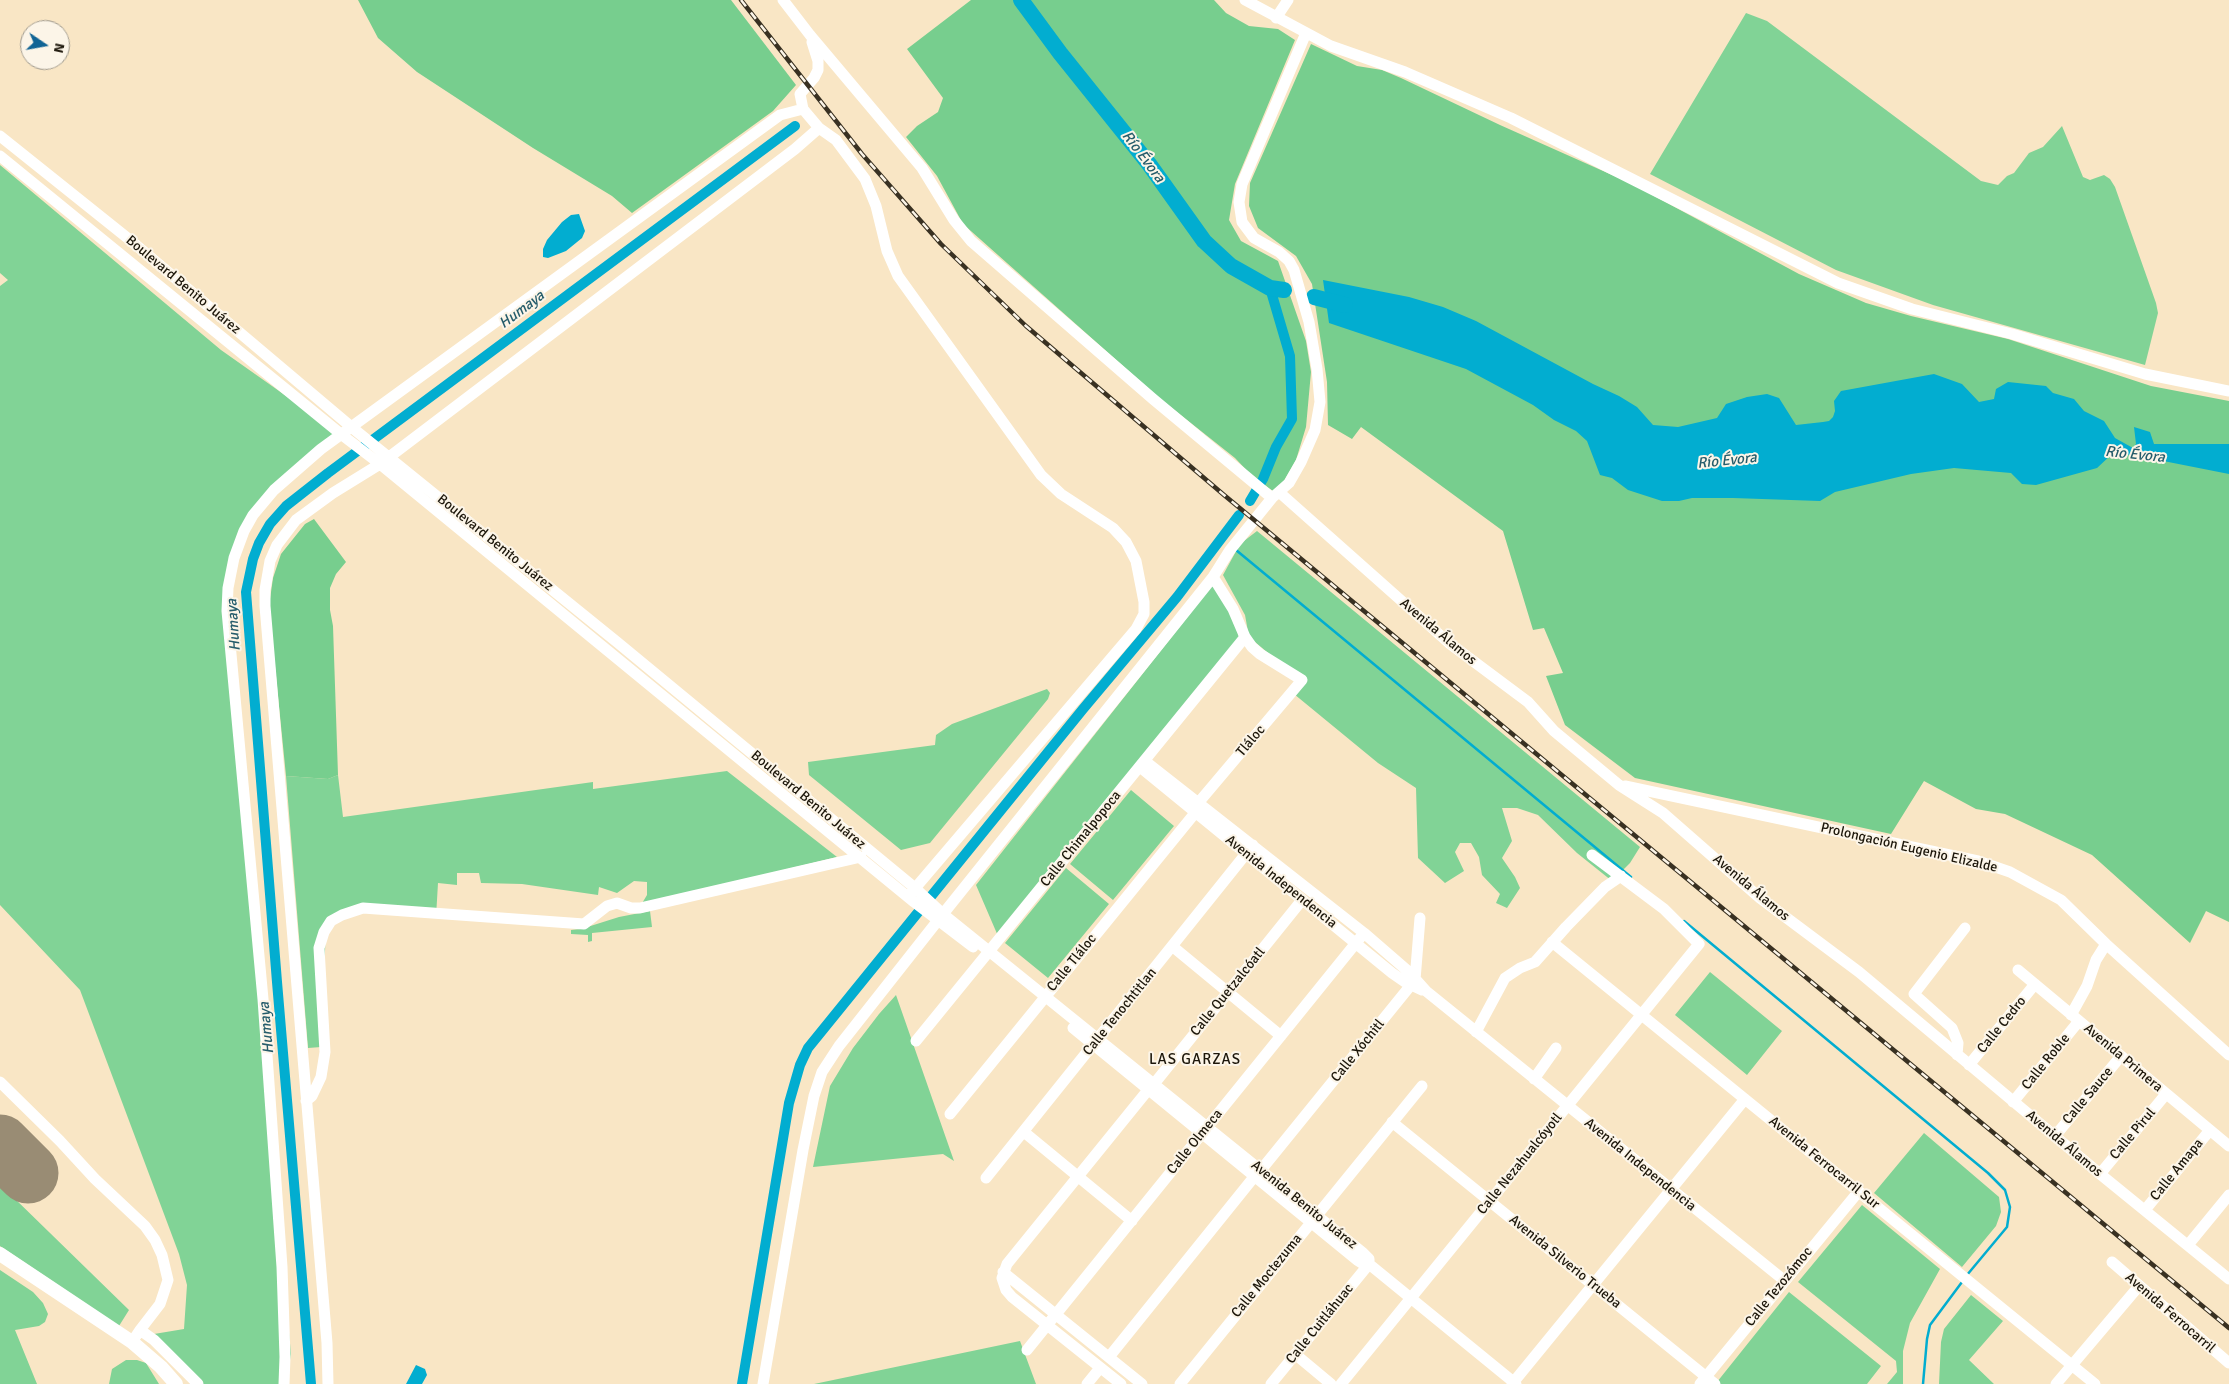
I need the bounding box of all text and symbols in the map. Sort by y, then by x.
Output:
north arrow [20,20,70,70]
text: N [50,41,69,55]
water label: Río Évora [1118,128,1168,186]
street label: Boulevard Benito Juárez [122,232,244,338]
water label: Humaya [496,287,548,333]
water label: Río Évora [2104,443,2166,467]
water label: Río Évora [1696,449,1758,473]
street label: Boulevard Benito Juárez [434,491,556,595]
street label: Avenida Álamos [1396,595,1480,669]
water label: Humaya [223,598,245,652]
street label: Tláloc [1233,722,1269,760]
street label: Boulevard Benito Juárez [747,747,869,853]
street label: Calle Chimalpopoca [1037,788,1125,890]
street label: Prolongación Eugenio Elizalde [1819,819,1999,877]
street label: Avenida Independencia [1222,832,1340,932]
street label: Avenida Álamos [1709,851,1793,925]
street label: Calle Tláloc [1044,931,1100,995]
street label: Calle Quetzalcóatl [1187,944,1269,1040]
street label: Calle Tenochtitlan [1080,965,1160,1059]
street label: Calle Cedro [1974,993,2030,1057]
water label: Humaya [256,1001,278,1055]
street label: Calle Xóchitl [1328,1016,1388,1086]
street label: Avenida Primera [2080,1020,2166,1096]
street label: Calle Roble [2018,1031,2074,1093]
district label: LAS GARZAS [1148,1051,1242,1069]
street label: Calle Sauce [2059,1064,2117,1128]
street label: Calle Pirul [2107,1105,2159,1163]
street label: Calle Olmeca [1164,1106,1226,1178]
street label: Avenida Álamos [2022,1107,2106,1181]
street label: Calle Nezahualcóyotl [1474,1110,1566,1218]
street label: Avenida Ferrocarril Sur [1765,1113,1883,1213]
street label: Avenida Independencia [1581,1115,1699,1215]
street label: Calle Amapa [2147,1136,2207,1204]
street label: Avenida Benito Juárez [1248,1157,1360,1253]
street label: Avenida Silverio Trueba [1506,1212,1624,1312]
street label: Calle Moctezuma [1228,1231,1306,1321]
street label: Calle Tezozómoc [1742,1244,1816,1330]
street label: Avenida Ferrocarril [2121,1269,2219,1357]
street label: Calle Cuitláhuac [1283,1281,1357,1367]

